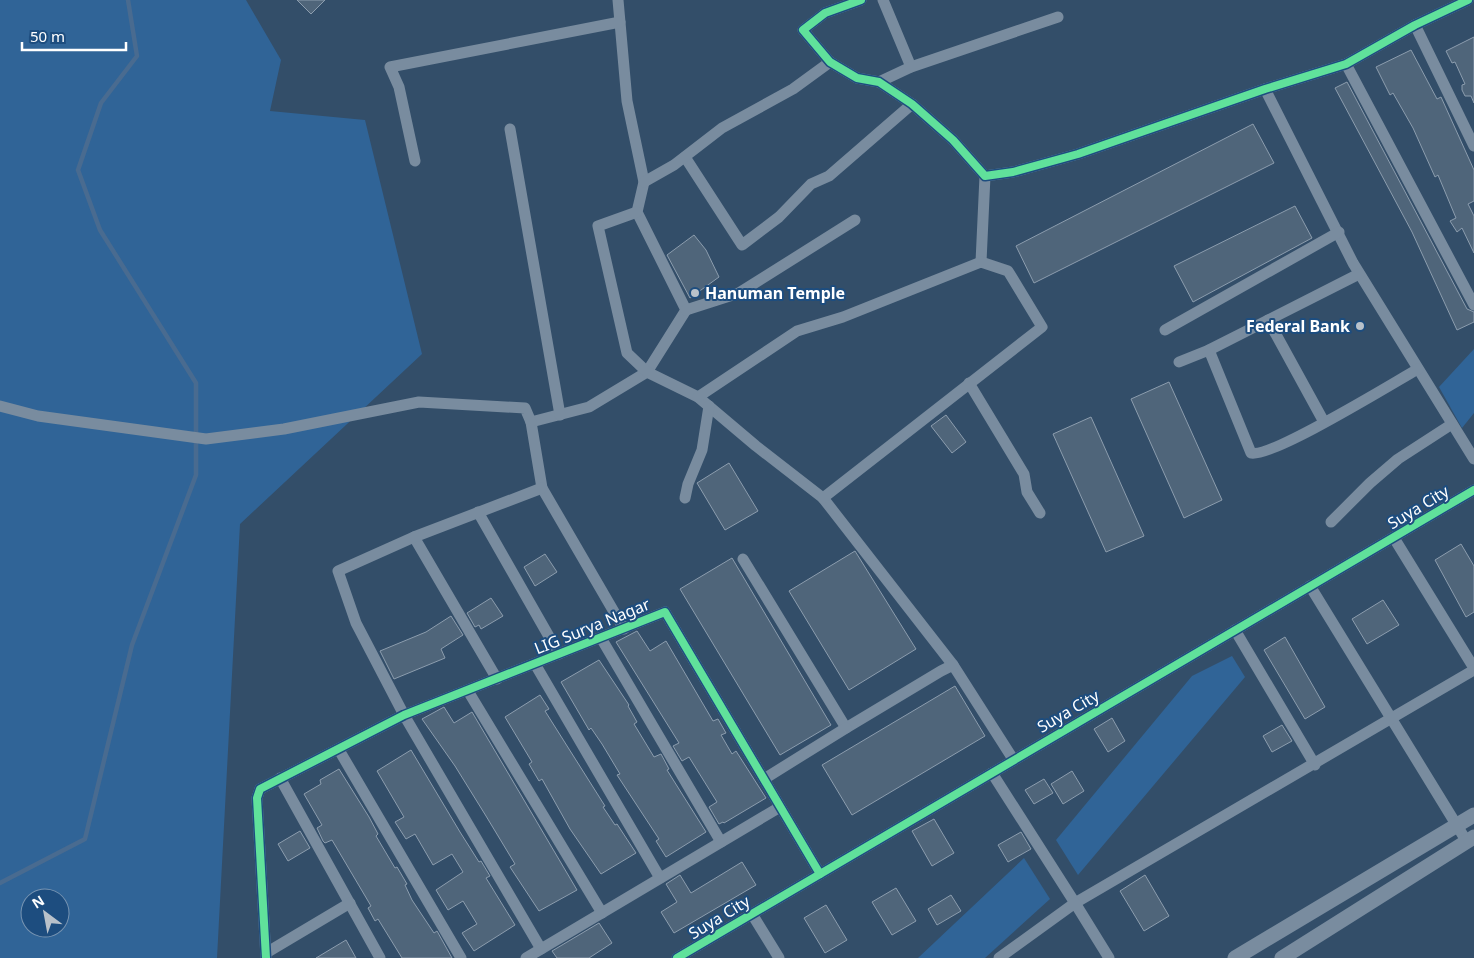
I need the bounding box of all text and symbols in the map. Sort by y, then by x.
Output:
scale bar [22,20,126,52]
text: 50 m [30,26,65,46]
place label: Hanuman Temple [705,282,845,304]
marker: Hanuman Temple [689,287,701,299]
place label: Federal Bank [1246,315,1350,337]
marker: Federal Bank [1354,320,1366,332]
street label: Suya City [1383,480,1454,534]
street label: LIG Surya Nagar [531,593,653,659]
street label: Suya City [1033,684,1104,738]
north arrow [20,888,70,938]
text: N [28,890,48,913]
street label: Suya City [684,890,755,944]

